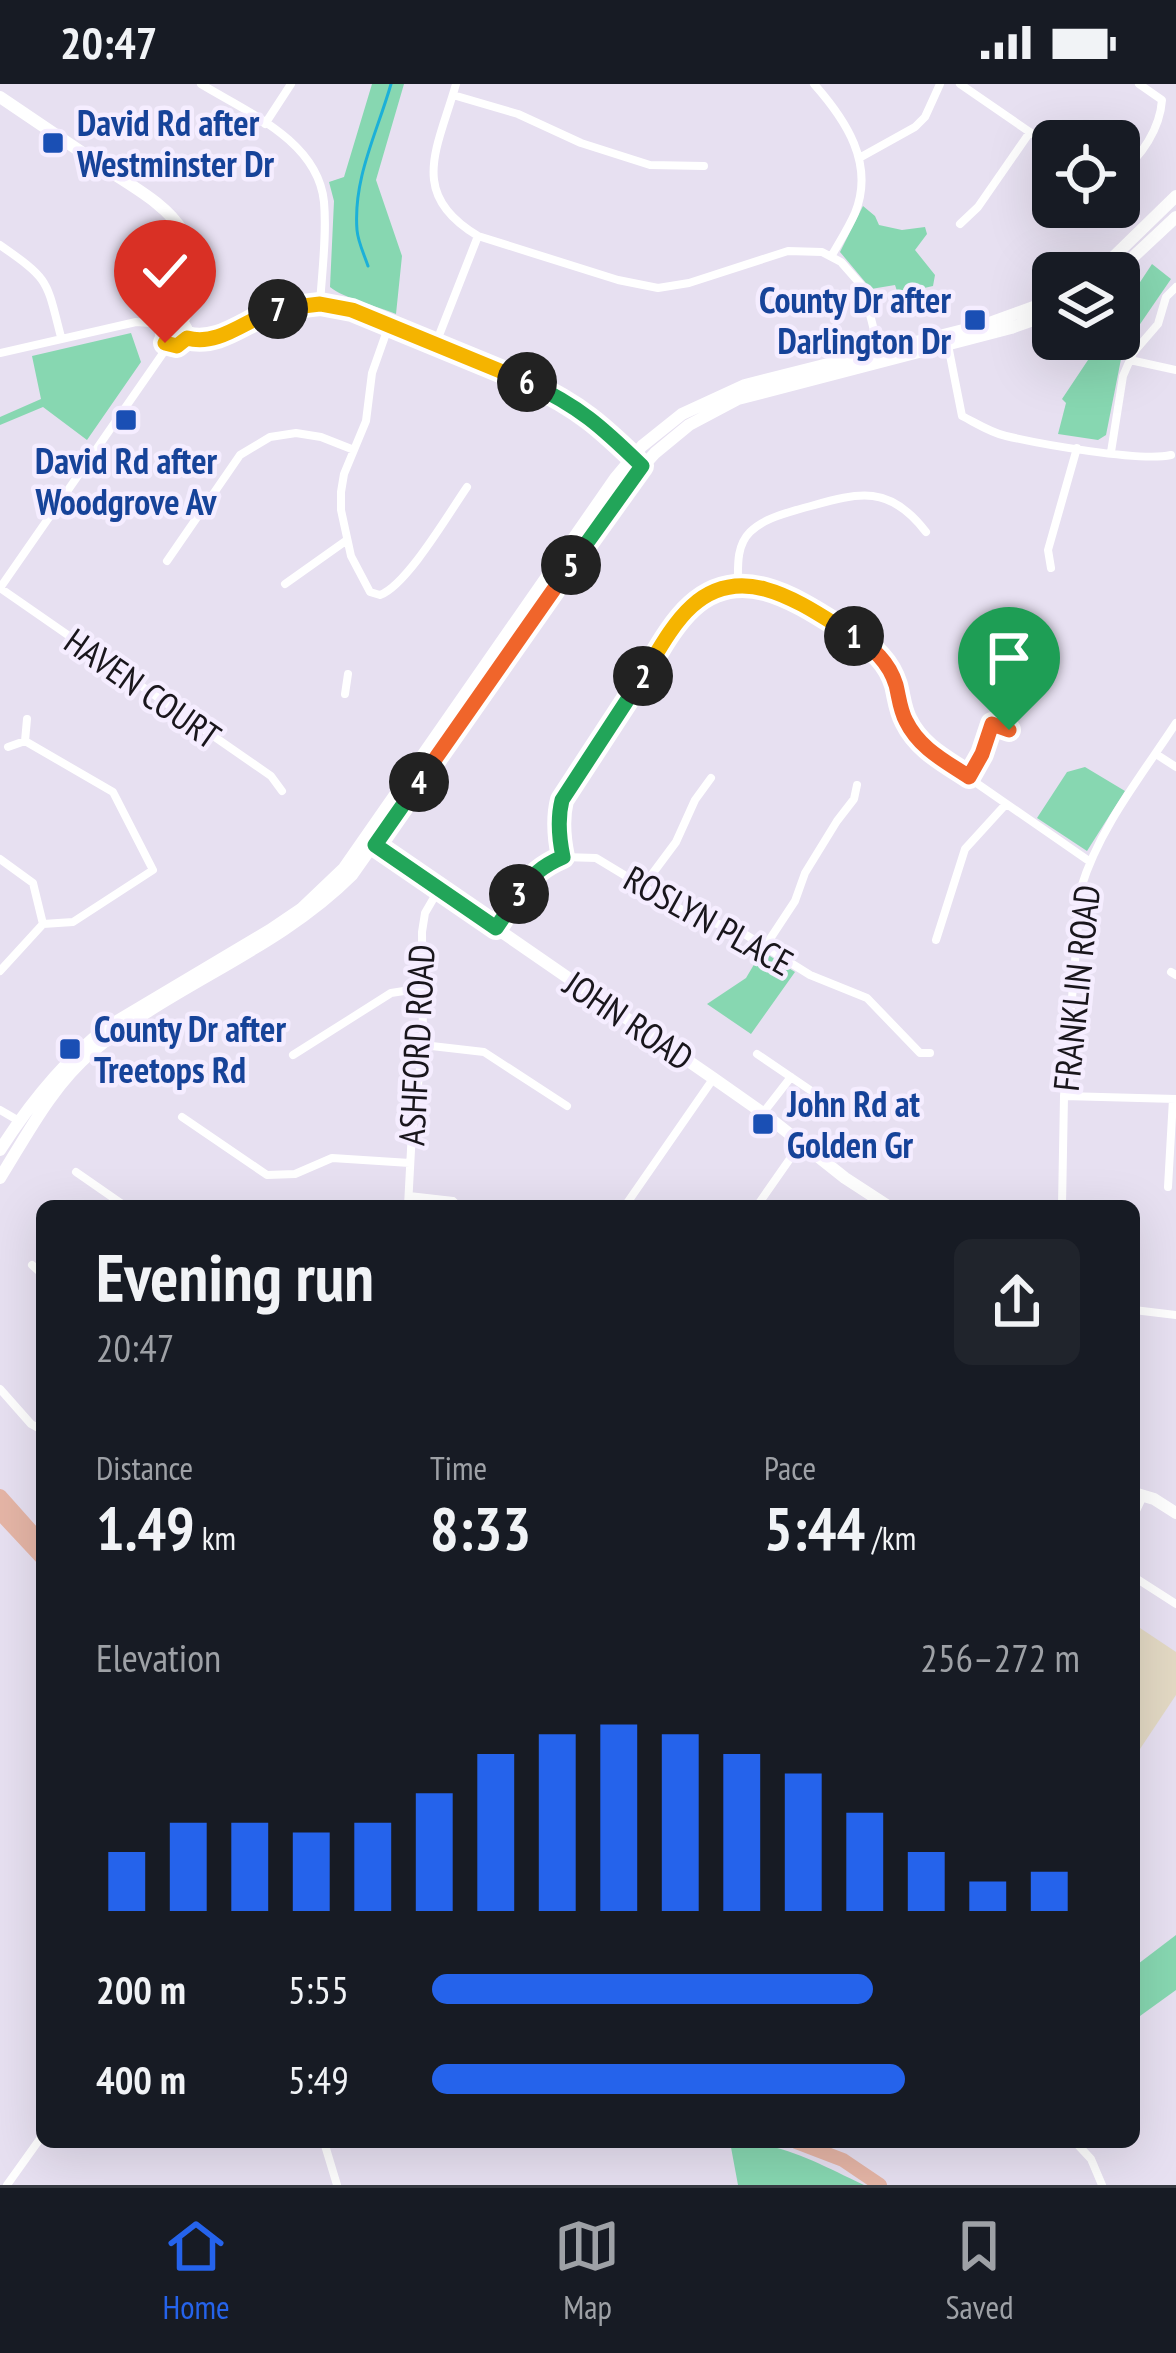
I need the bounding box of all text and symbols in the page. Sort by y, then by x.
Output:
text: 20:47 [60,13,157,71]
place label: David Rd after Westminster Dr [76,99,274,187]
map controls [1032,120,1140,360]
button: locate [1032,120,1140,228]
marker: David Rd after Westminster Dr [40,130,66,156]
pin [114,220,216,343]
icon: check [132,238,198,304]
button: layers [1032,252,1140,360]
place label: County Dr after Darlington Dr [759,276,951,364]
pin: 7 [248,279,308,339]
text: 7 [270,287,286,330]
marker: County Dr after Darlington Dr [962,307,988,333]
pin: 6 [497,352,557,412]
text: 6 [519,360,535,403]
marker: David Rd after Woodgrove Av [113,407,139,433]
place label: David Rd after Woodgrove Av [35,437,218,525]
pin: 5 [541,535,601,595]
text: 5 [563,543,579,586]
pin: 1 [824,606,884,666]
pin [958,607,1060,730]
text: 1 [846,614,862,657]
street label: HAVEN COURT [56,617,230,759]
icon: arrive [976,625,1042,691]
pin: 2 [613,646,673,706]
text: 2 [635,654,651,697]
pin: 4 [389,752,449,812]
text: 4 [411,760,427,803]
street label: ROSLYN PLACE [616,854,802,986]
pin: 3 [489,864,549,924]
text: 3 [511,872,527,915]
street label: FRANKLIN ROAD [1042,883,1110,1093]
street label: ASHFORD ROAD [387,943,445,1147]
street label: JOHN ROAD [555,959,703,1080]
place label: County Dr after Treetops Rd [94,1005,286,1093]
marker: County Dr after Treetops Rd [57,1036,83,1062]
place label: John Rd at Golden Gr [786,1080,921,1168]
marker: John Rd at Golden Gr [750,1111,776,1137]
text: Evening run [96,1234,374,1319]
button: share [954,1239,1080,1365]
text: 20:47 [96,1322,174,1373]
text: Distance [96,1446,193,1489]
text: Time [430,1446,487,1489]
text: Pace [764,1446,816,1489]
text: 1.49 [96,1489,195,1567]
text: 8:33 [430,1489,531,1567]
text: 5:44 [764,1489,865,1567]
text: km [195,1516,236,1559]
text: /km [865,1516,916,1559]
text: Elevation [96,1632,221,1683]
text: 256–272 m [920,1632,1080,1683]
text: 200 m [96,1964,186,2015]
text: 5:55 [288,1964,349,2015]
text: 400 m [96,2054,186,2105]
text: 5:49 [288,2054,349,2105]
tab: Home [162,2213,230,2328]
tab: Map [554,2213,620,2328]
tab: Saved [945,2213,1013,2328]

